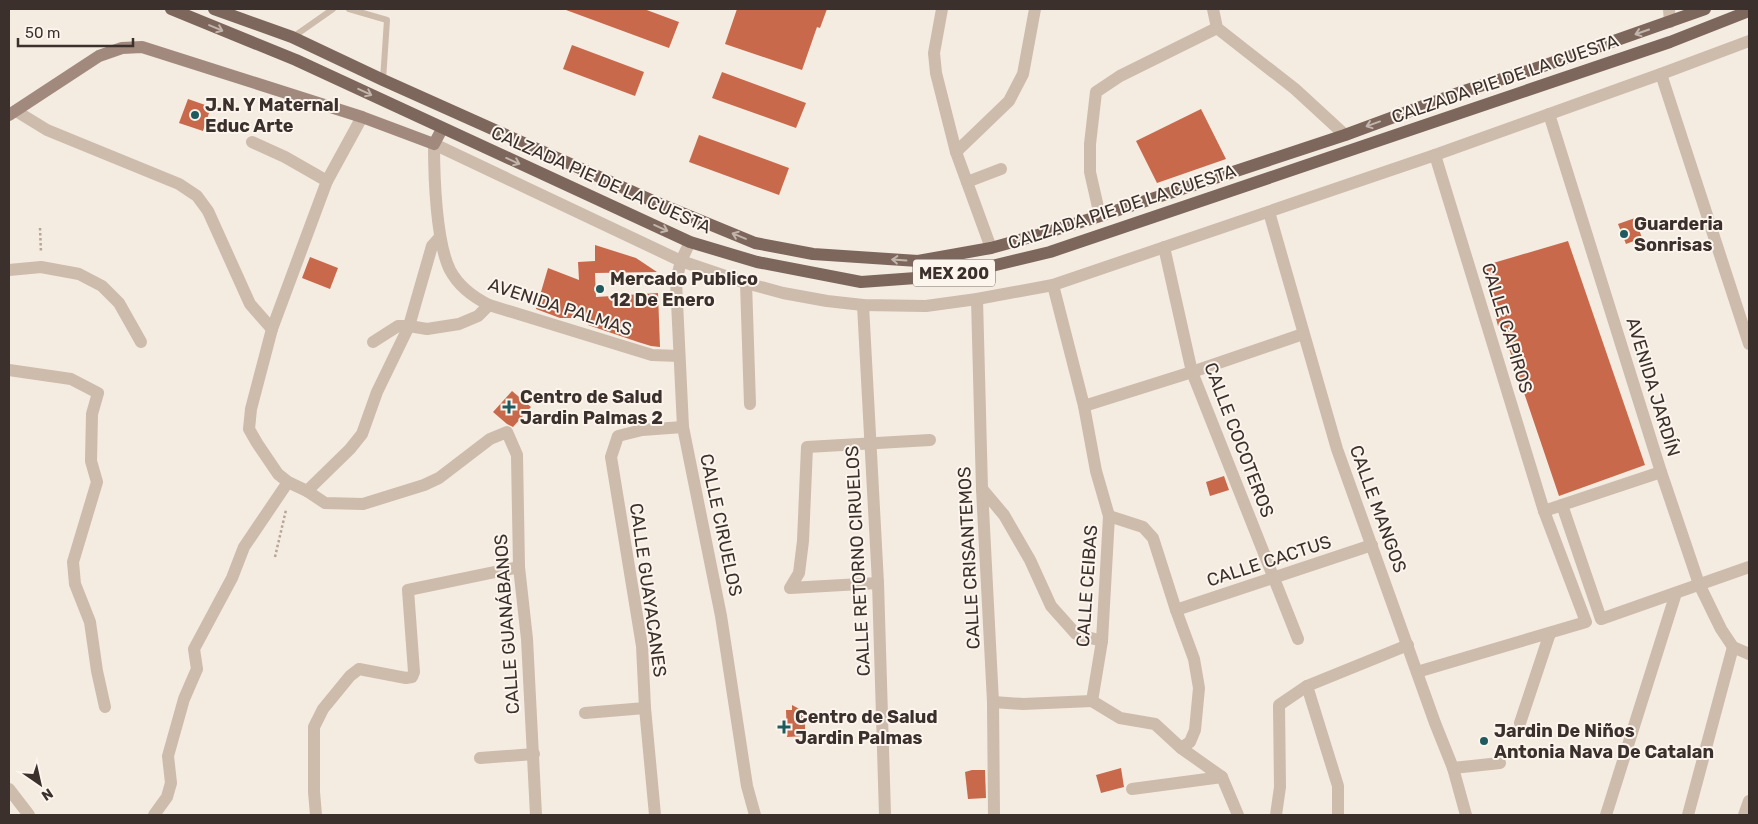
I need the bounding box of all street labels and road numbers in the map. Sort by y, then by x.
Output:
street label: CALZADA PIE DE LA CUESTA [1389,30,1621,128]
street label: CALZADA PIE DE LA CUESTA [488,121,714,239]
street label: CALZADA PIE DE LA CUESTA [1005,160,1239,254]
road number: MEX 200 [913,260,995,286]
street label: CALLE CAPIROS [1477,260,1537,396]
street label: AVENIDA PALMAS [485,273,635,341]
street label: AVENIDA JARDÍN [1621,315,1685,459]
street label: CALLE COCOTEROS [1199,359,1279,521]
street label: CALLE MANGOS [1345,442,1411,576]
street label: CALLE RETORNO CIRUELOS [841,445,875,677]
street label: CALLE CIRUELOS [695,452,747,598]
street label: CALLE CRISANTEMOS [953,466,985,650]
street label: CALLE GUAYACANES [625,502,671,678]
street label: CALLE CEIBAS [1072,524,1102,648]
street label: CALLE CACTUS [1204,531,1334,591]
street label: CALLE GUANÁBANOS [490,533,524,715]

